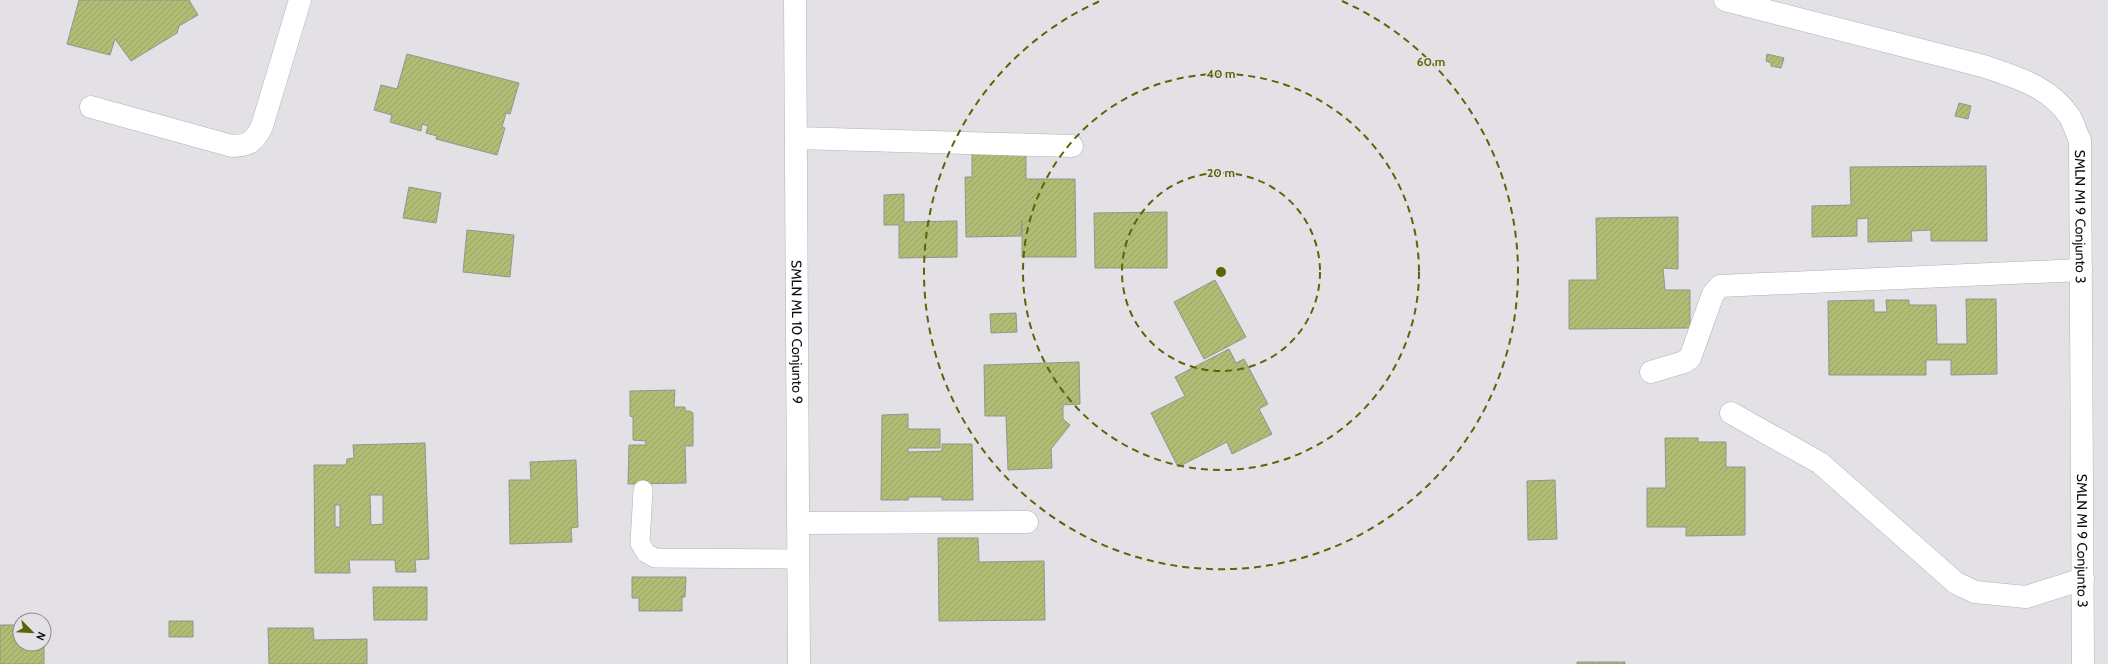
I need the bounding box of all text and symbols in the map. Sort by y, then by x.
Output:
text: 60 m [1417,54,1445,69]
text: 40 m [1206,66,1236,81]
street label: SMLN MI 9 Conjunto 3 [2071,150,2090,284]
text: 20 m [1207,165,1235,180]
street label: SMLN ML 10 Conjunto 9 [788,260,806,404]
centre of rings [1214,265,1228,279]
street label: SMLN MI 9 Conjunto 3 [2073,474,2092,608]
north arrow [12,612,52,652]
text: N [33,630,49,642]

